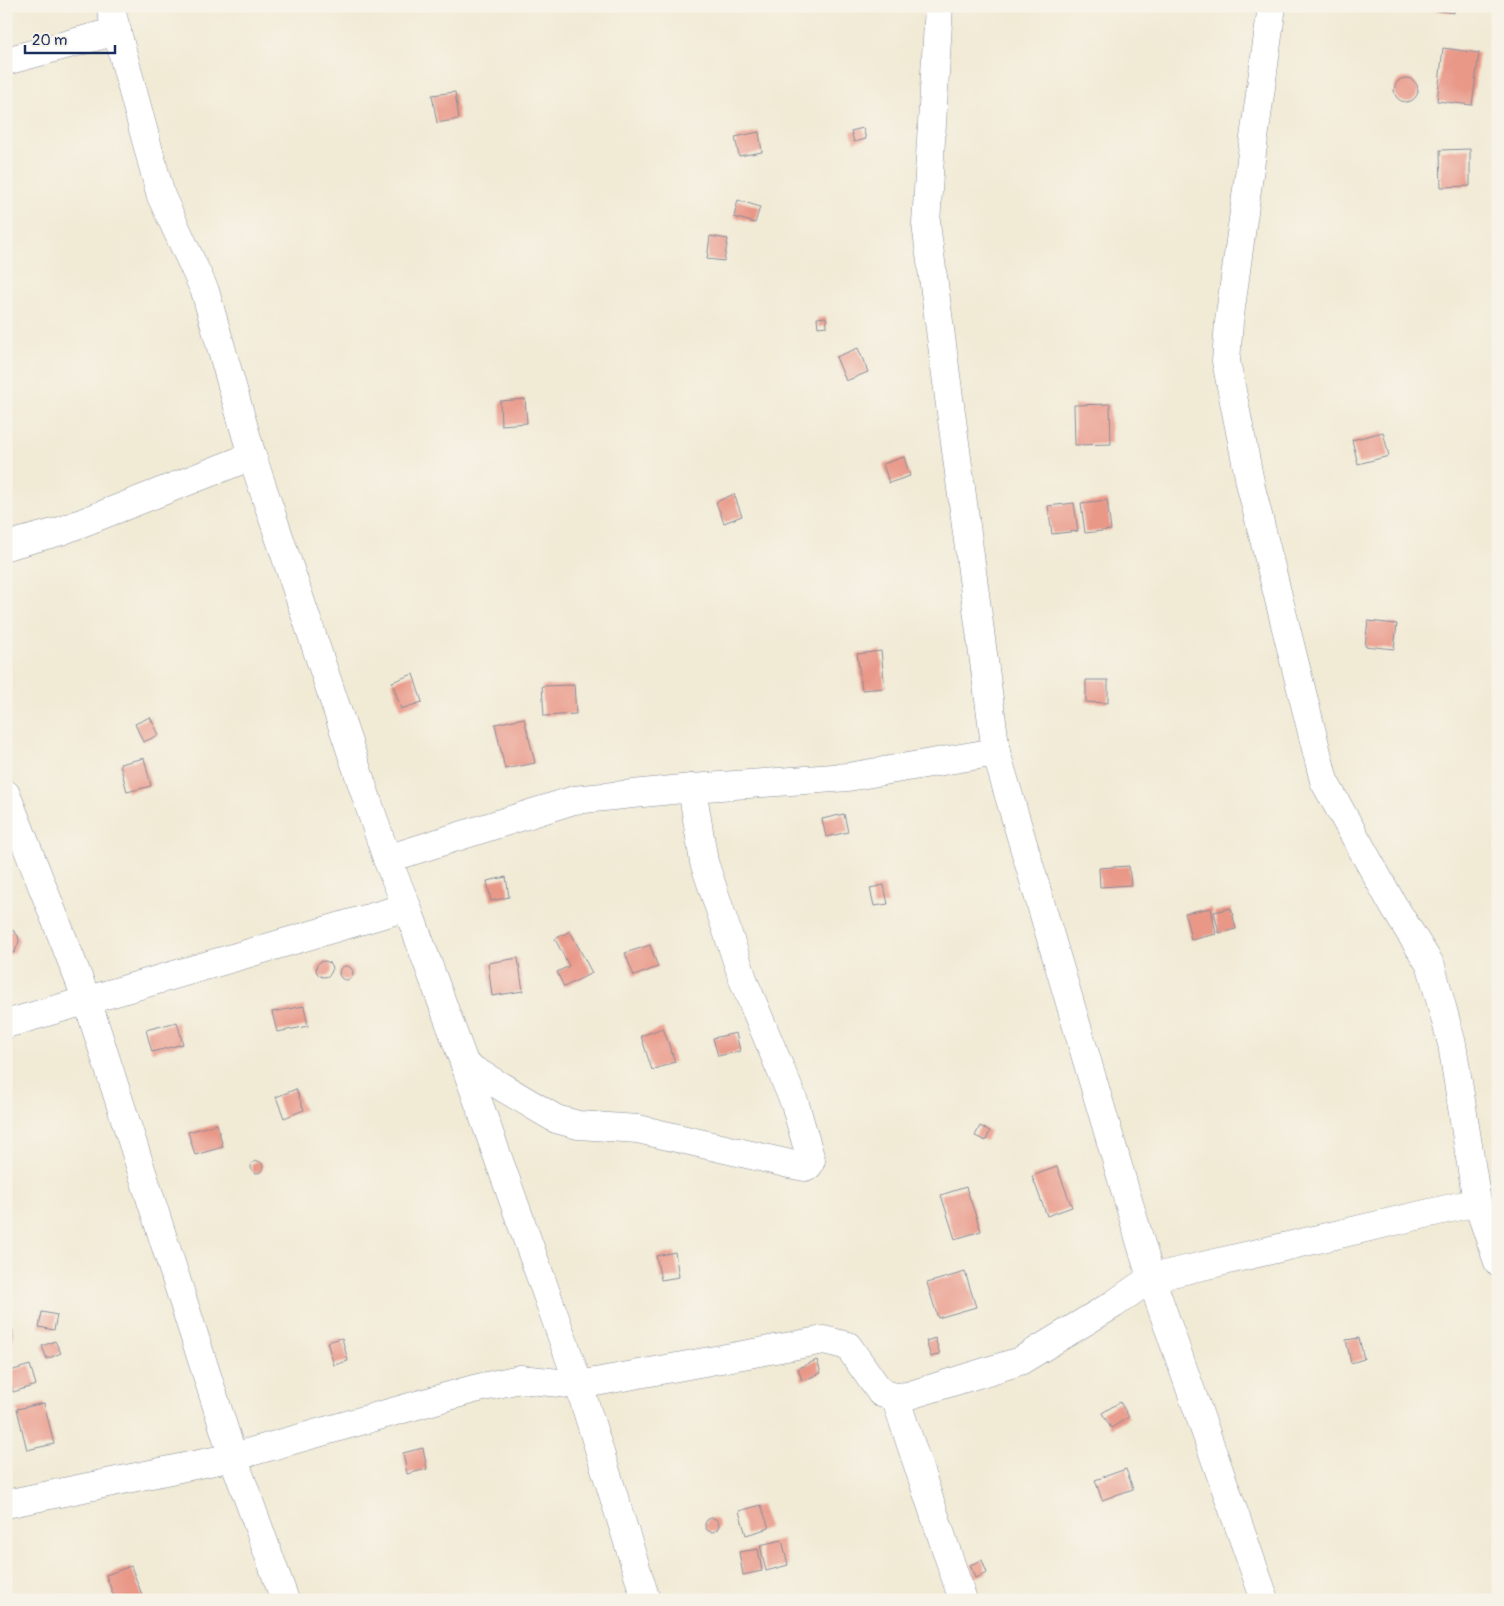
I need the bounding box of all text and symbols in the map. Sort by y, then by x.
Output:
scale bar [25,22,115,54]
text: 20 m [32,31,67,50]

